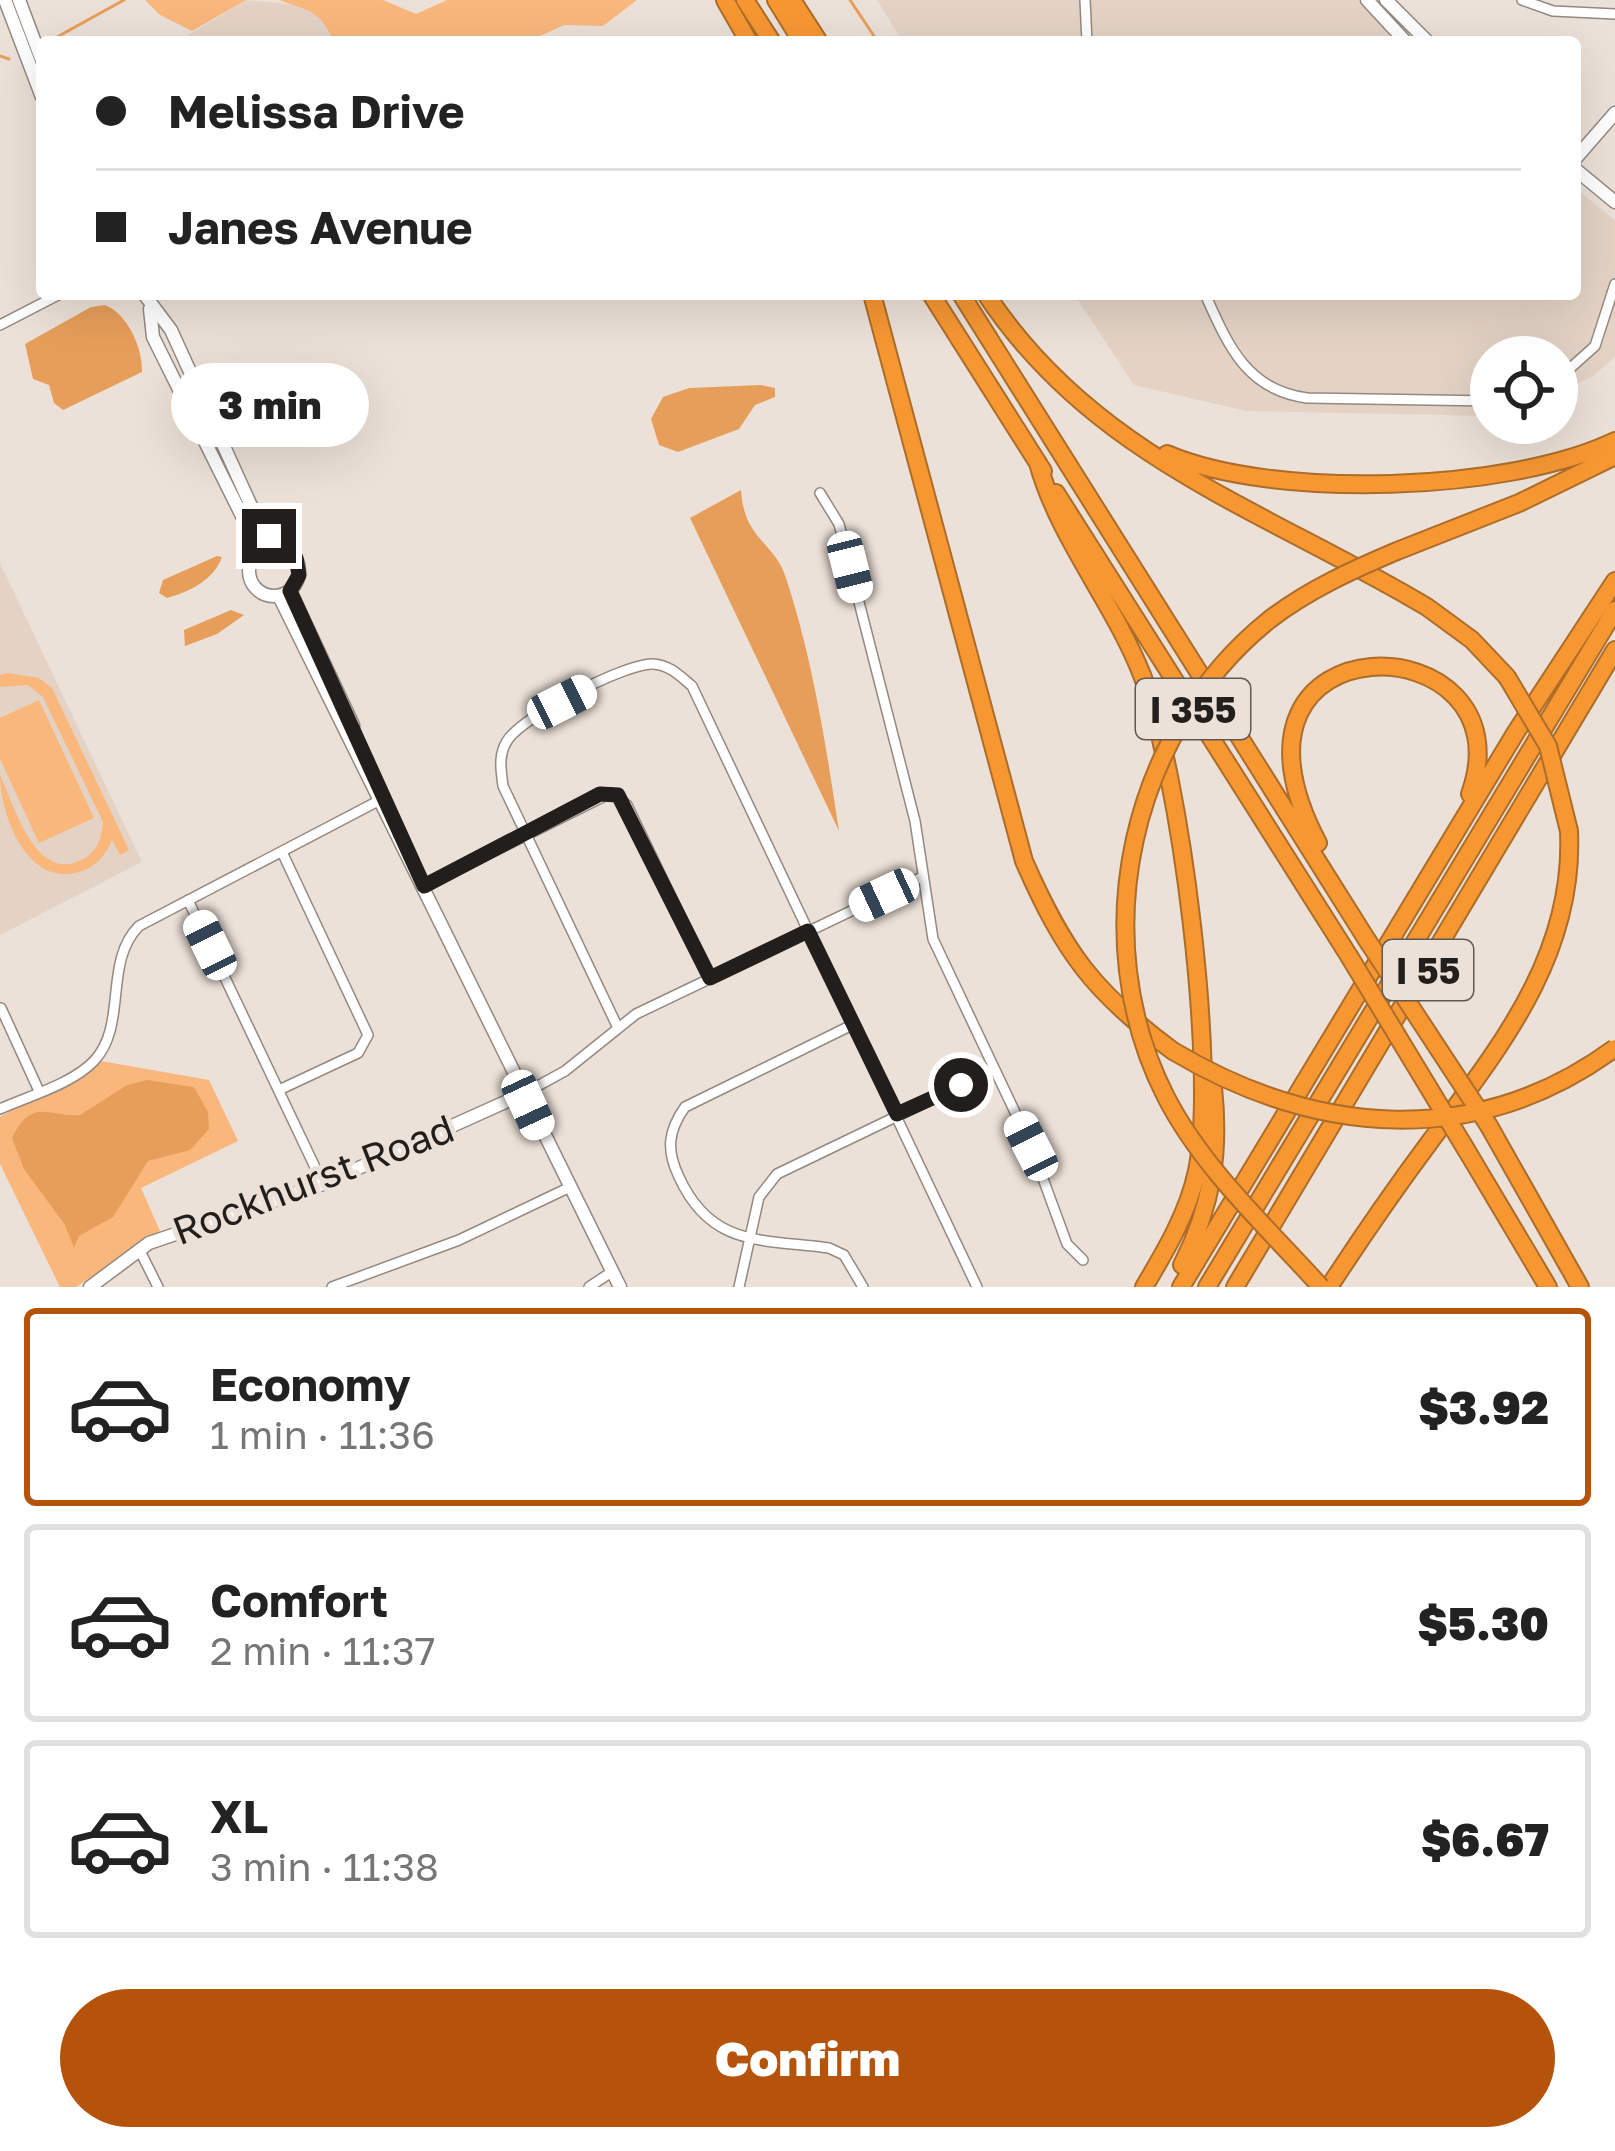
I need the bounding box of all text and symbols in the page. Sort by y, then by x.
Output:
text: Melissa Drive [168,84,464,138]
text: Janes Avenue [168,200,473,254]
map controls [1470,336,1578,444]
button: locate [1470,336,1578,444]
callout: 3 min [170,362,368,446]
text: 3 min [218,381,322,428]
route end [242,509,296,563]
car [824,528,876,606]
car [522,670,602,734]
road number: I 355 [1136,679,1250,739]
car [844,863,924,927]
car [178,905,242,985]
road number: I 55 [1383,940,1473,1000]
route start [934,1058,988,1112]
car [496,1065,560,1145]
street label: Rockhurst Road [166,1104,460,1254]
car [999,1106,1063,1186]
icon: car [66,1353,174,1461]
text: Economy [210,1357,411,1411]
text: $3.92 [1418,1380,1549,1434]
text: 1 min · 11:36 [210,1411,435,1458]
icon: car [66,1569,174,1677]
text: Comfort [210,1573,388,1627]
text: $5.30 [1418,1596,1549,1650]
text: 2 min · 11:37 [210,1627,436,1674]
icon: car [66,1785,174,1893]
text: XL [210,1789,268,1843]
text: $6.67 [1421,1812,1549,1866]
text: 3 min · 11:38 [210,1843,439,1890]
button: Confirm [60,1989,1555,2127]

